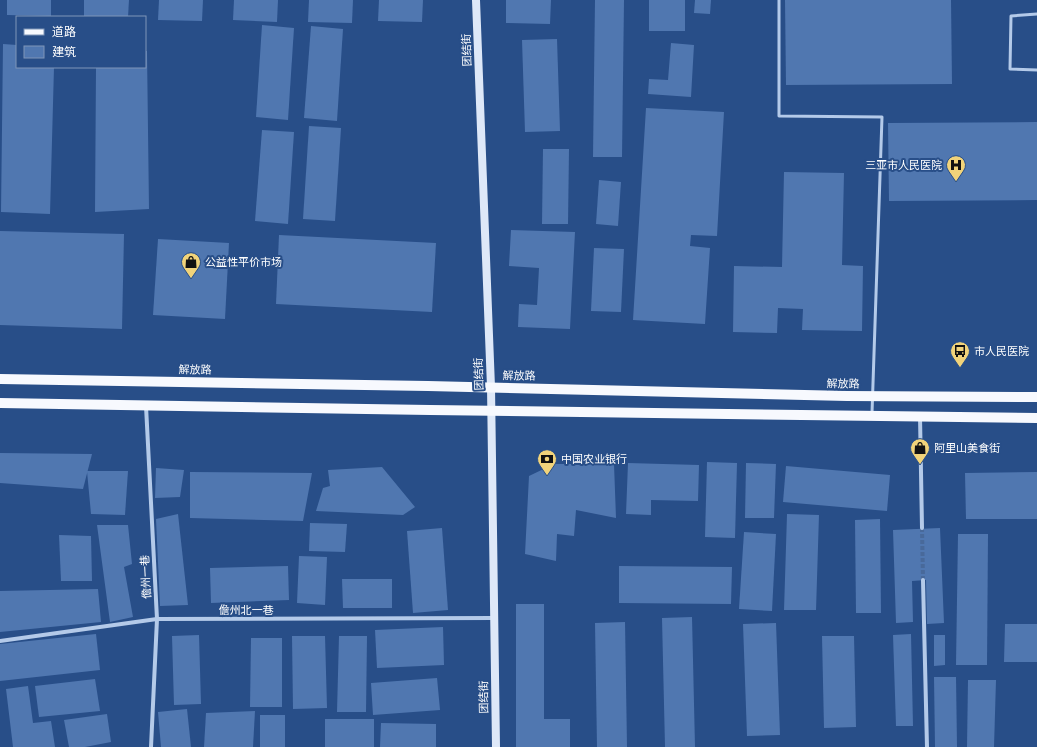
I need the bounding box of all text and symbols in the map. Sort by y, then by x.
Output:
legend [16,16,146,68]
text: 道路 [52,25,76,38]
street label: 团结街 [460,33,473,67]
text: 建筑 [52,45,76,58]
hospital icon: 三亚市人民医院 [945,154,967,182]
place label: 三亚市人民医院 [865,159,942,171]
shop icon: 公益性平价市场 [180,251,202,279]
place label: 公益性平价市场 [205,256,282,268]
bus stop icon: 市人民医院 [949,340,971,368]
place label: 市人民医院 [974,345,1029,357]
street label: 团结街 [472,357,485,391]
street label: 解放路 [178,363,212,376]
street label: 解放路 [502,369,536,382]
street label: 解放路 [826,377,860,390]
shop icon: 阿里山美食街 [909,437,931,465]
place label: 阿里山美食街 [934,442,1000,454]
bank icon: 中国农业银行 [536,448,558,476]
place label: 中国农业银行 [561,453,627,465]
street label: 儋州一巷 [138,555,153,599]
street label: 儋州北一巷 [219,604,274,616]
street label: 团结街 [477,680,490,714]

